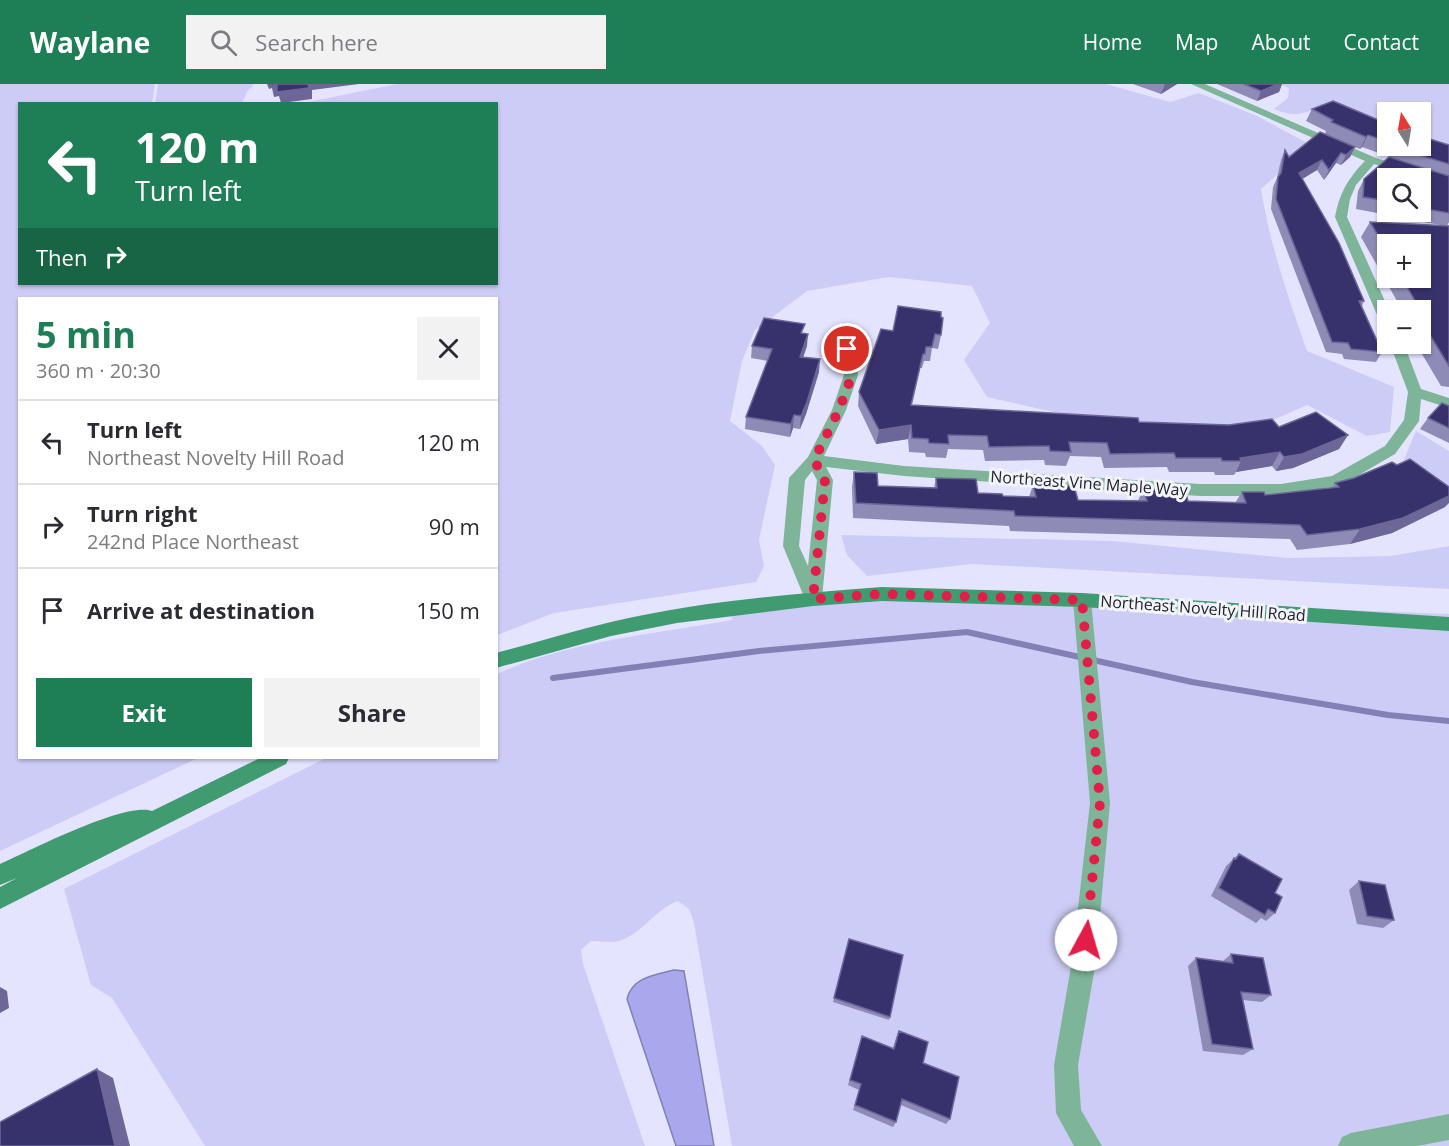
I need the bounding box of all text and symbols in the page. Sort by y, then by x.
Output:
search box [186,15,606,69]
text: Waylane [30,23,150,61]
icon: search [207,26,240,59]
text: Search here [255,27,378,57]
text: Home [1083,28,1142,56]
text: Map [1175,28,1218,56]
text: About [1251,28,1311,56]
text: Contact [1344,28,1419,56]
north arrow [1377,102,1431,156]
map controls [1377,102,1431,354]
text: 120 m [135,118,259,175]
icon: left [36,126,114,204]
button: search [1377,168,1431,222]
text: Turn left [135,172,242,209]
button: + [1377,234,1431,288]
icon: right [99,240,132,273]
text: Then [36,242,87,272]
button: − [1377,300,1431,354]
text: 5 min [36,310,136,359]
button: close [417,317,480,380]
pin [821,323,872,374]
icon: arrive [830,332,863,365]
text: 360 m · 20:30 [36,357,161,384]
text: Turn left [87,414,182,444]
icon: left [36,426,69,459]
text: 120 m [416,427,480,457]
text: Northeast Novelty Hill Road [87,444,344,471]
street label: Northeast Vine Maple Way [990,465,1189,501]
text: Turn right [87,498,198,528]
icon: right [36,510,69,543]
text: 90 m [429,511,480,541]
text: 242nd Place Northeast [87,528,299,555]
street label: Northeast Novelty Hill Road [1100,590,1306,626]
icon: arrive [36,594,69,627]
text: Arrive at destination [87,595,315,625]
text: 150 m [416,595,480,625]
button: Exit [36,678,252,747]
button: Share [264,678,480,747]
position arrow [1054,908,1118,972]

